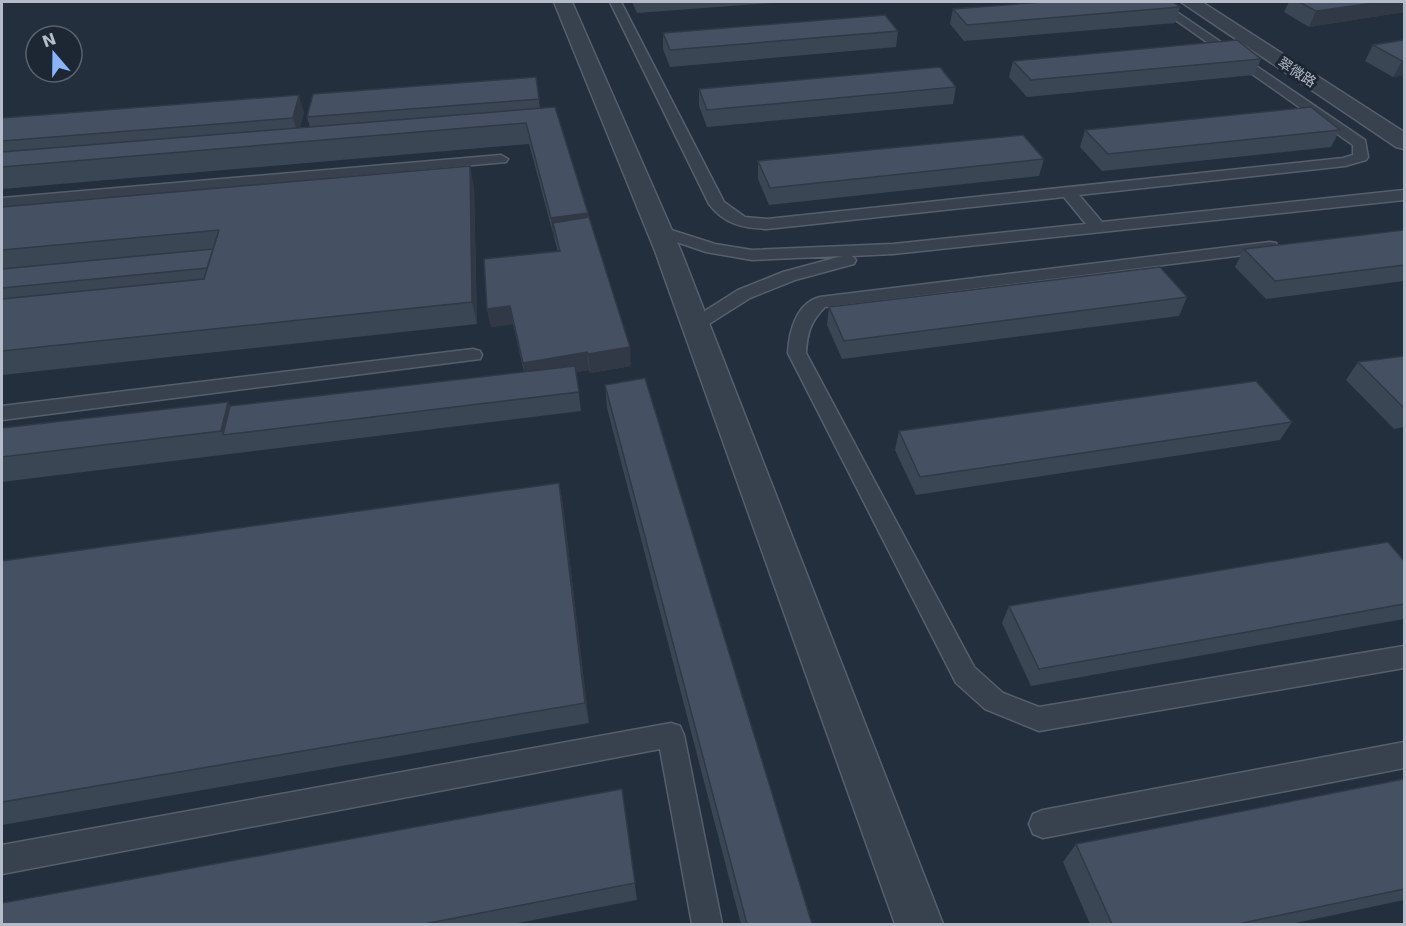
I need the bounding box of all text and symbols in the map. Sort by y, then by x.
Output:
north arrow [24,24,84,84]
text: N [39,29,59,52]
street label: 翠微路 [1275,54,1319,90]

